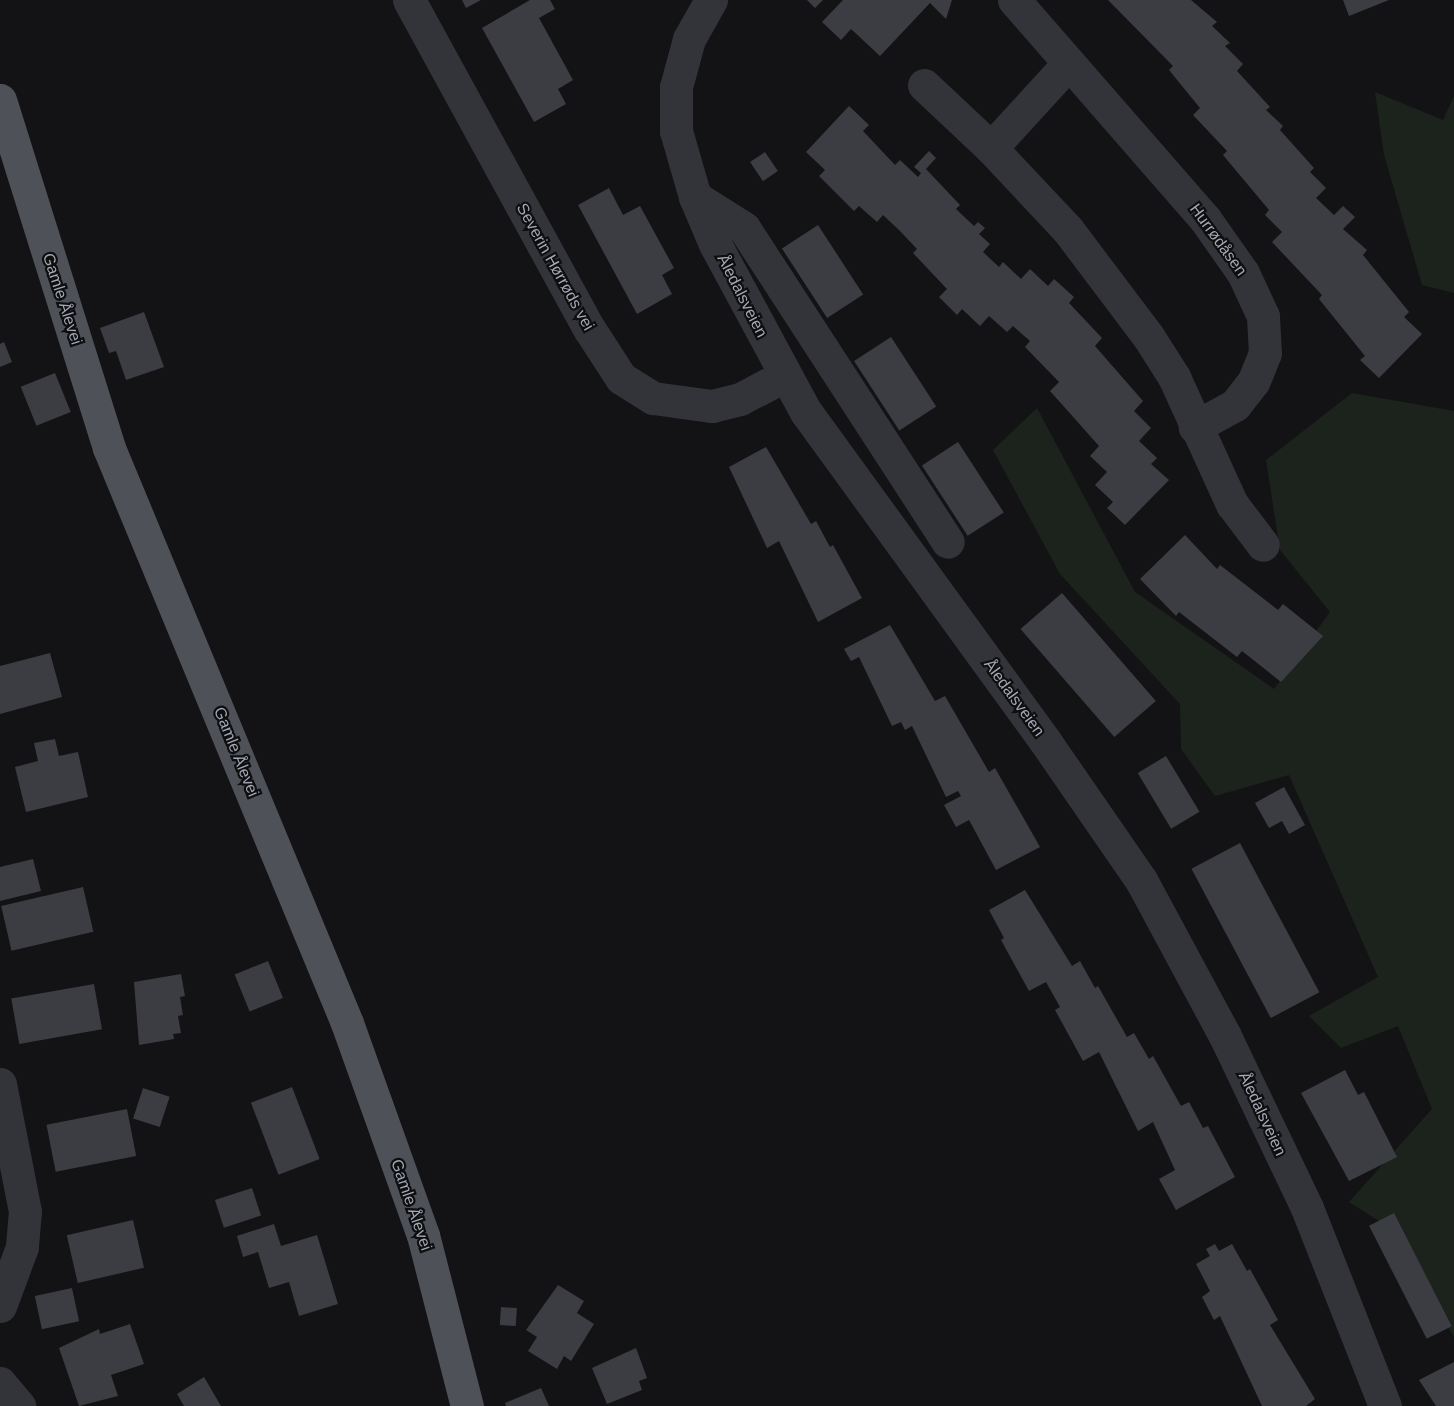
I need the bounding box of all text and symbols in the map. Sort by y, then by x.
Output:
street label: Severin Hørrøds vei [512,200,598,334]
street label: Hurrødåsen [1185,200,1251,280]
street label: Gamle Ålevei [38,251,86,347]
street label: Åledalsveien [713,251,771,341]
street label: Åledalsveien [980,656,1048,740]
street label: Gamle Ålevei [209,704,263,800]
street label: Åledalsveien [1234,1069,1290,1159]
street label: Gamle Ålevei [386,1157,436,1253]

